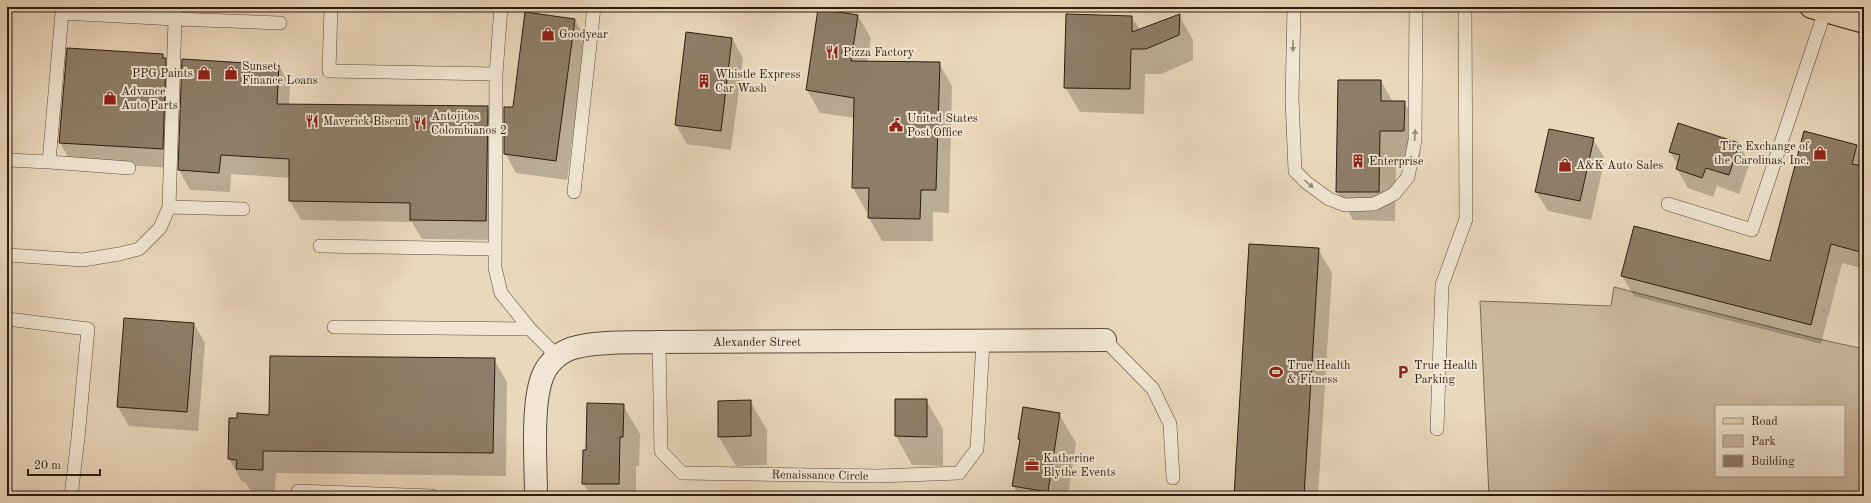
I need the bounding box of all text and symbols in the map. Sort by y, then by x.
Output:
shop icon: Goodyear [540,26,556,42]
place label: Goodyear [559,29,608,41]
one-way arrow [1290,40,1296,53]
restaurant icon: Pizza Factory [824,44,840,60]
place label: Pizza Factory [843,47,915,59]
place label: Sunset Finance Loans [242,61,318,87]
shop icon: PPG Paints [196,65,212,81]
shop icon: Sunset Finance Loans [223,65,239,81]
place label: PPG Paints [132,68,193,80]
place label: Whistle Express Car Wash [715,69,801,95]
building icon: Whistle Express Car Wash [696,73,712,89]
place label: Advance Auto Parts [121,86,178,112]
shop icon: Advance Auto Parts [102,90,118,106]
place label: Antojitos Colombianos 2 [431,111,507,137]
restaurant icon: Maverick Biscuit [304,113,320,129]
place label: United States Post Office [907,113,978,139]
restaurant icon: Antojitos Colombianos 2 [412,115,428,131]
place label: Maverick Biscuit [323,116,409,128]
public building icon: United States Post Office [888,117,904,133]
one-way arrow [1411,129,1418,141]
place label: Tire Exchange of the Carolinas, Inc. [1714,141,1810,167]
shop icon: Tire Exchange of the Carolinas, Inc. [1812,145,1828,161]
building icon: Enterprise [1350,153,1366,169]
place label: Enterprise [1369,156,1424,168]
shop icon: A&K Auto Sales [1557,157,1573,173]
place label: A&K Auto Sales [1576,160,1663,172]
one-way arrow [1304,179,1314,188]
street label: Alexander Street [713,337,801,349]
place label: True Health & Fitness [1287,360,1351,386]
place label: True Health Parking [1414,360,1478,386]
sports icon: True Health & Fitness [1268,364,1284,380]
parking icon: True Health Parking [1395,364,1411,380]
legend [1715,405,1845,477]
text: Road [1751,416,1778,428]
text: Park [1751,436,1776,448]
scale bar [28,451,100,477]
place label: Katherine Blythe Events [1043,453,1116,479]
text: Building [1751,456,1795,468]
office icon: Katherine Blythe Events [1024,457,1040,473]
text: 20 m [34,460,61,472]
street label: Renaissance Circle [771,469,869,483]

